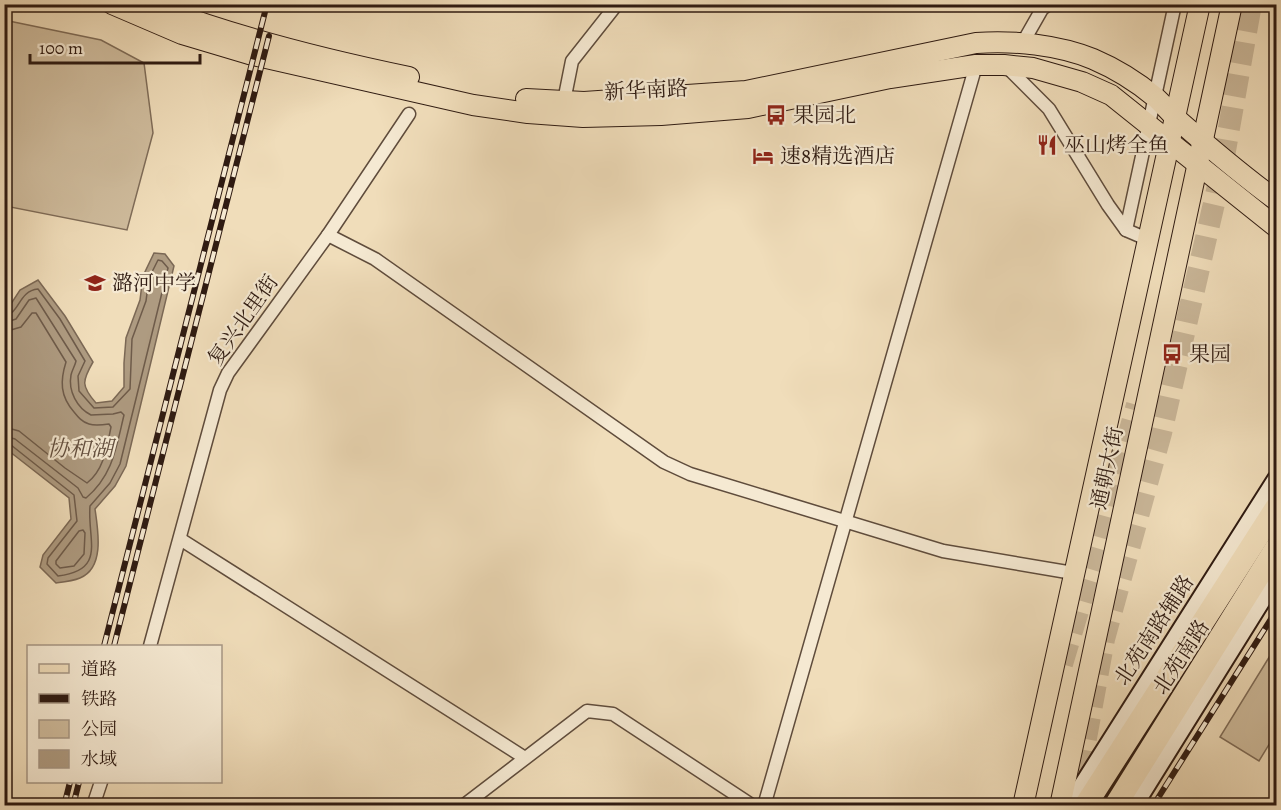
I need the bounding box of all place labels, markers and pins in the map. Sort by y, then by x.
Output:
place label: 果园北 [793,101,856,129]
bus stop icon: 果园北 [764,103,788,127]
place label: 巫山烤全鱼 [1064,131,1169,159]
restaurant icon: 巫山烤全鱼 [1035,133,1059,157]
place label: 速8精选酒店 [780,142,895,170]
hotel icon: 速8精选酒店 [751,144,775,168]
place label: 潞河中学 [112,269,196,297]
school or university icon: 潞河中学 [83,271,107,295]
place label: 果园 [1189,340,1231,368]
bus stop icon: 果园 [1160,342,1184,366]

